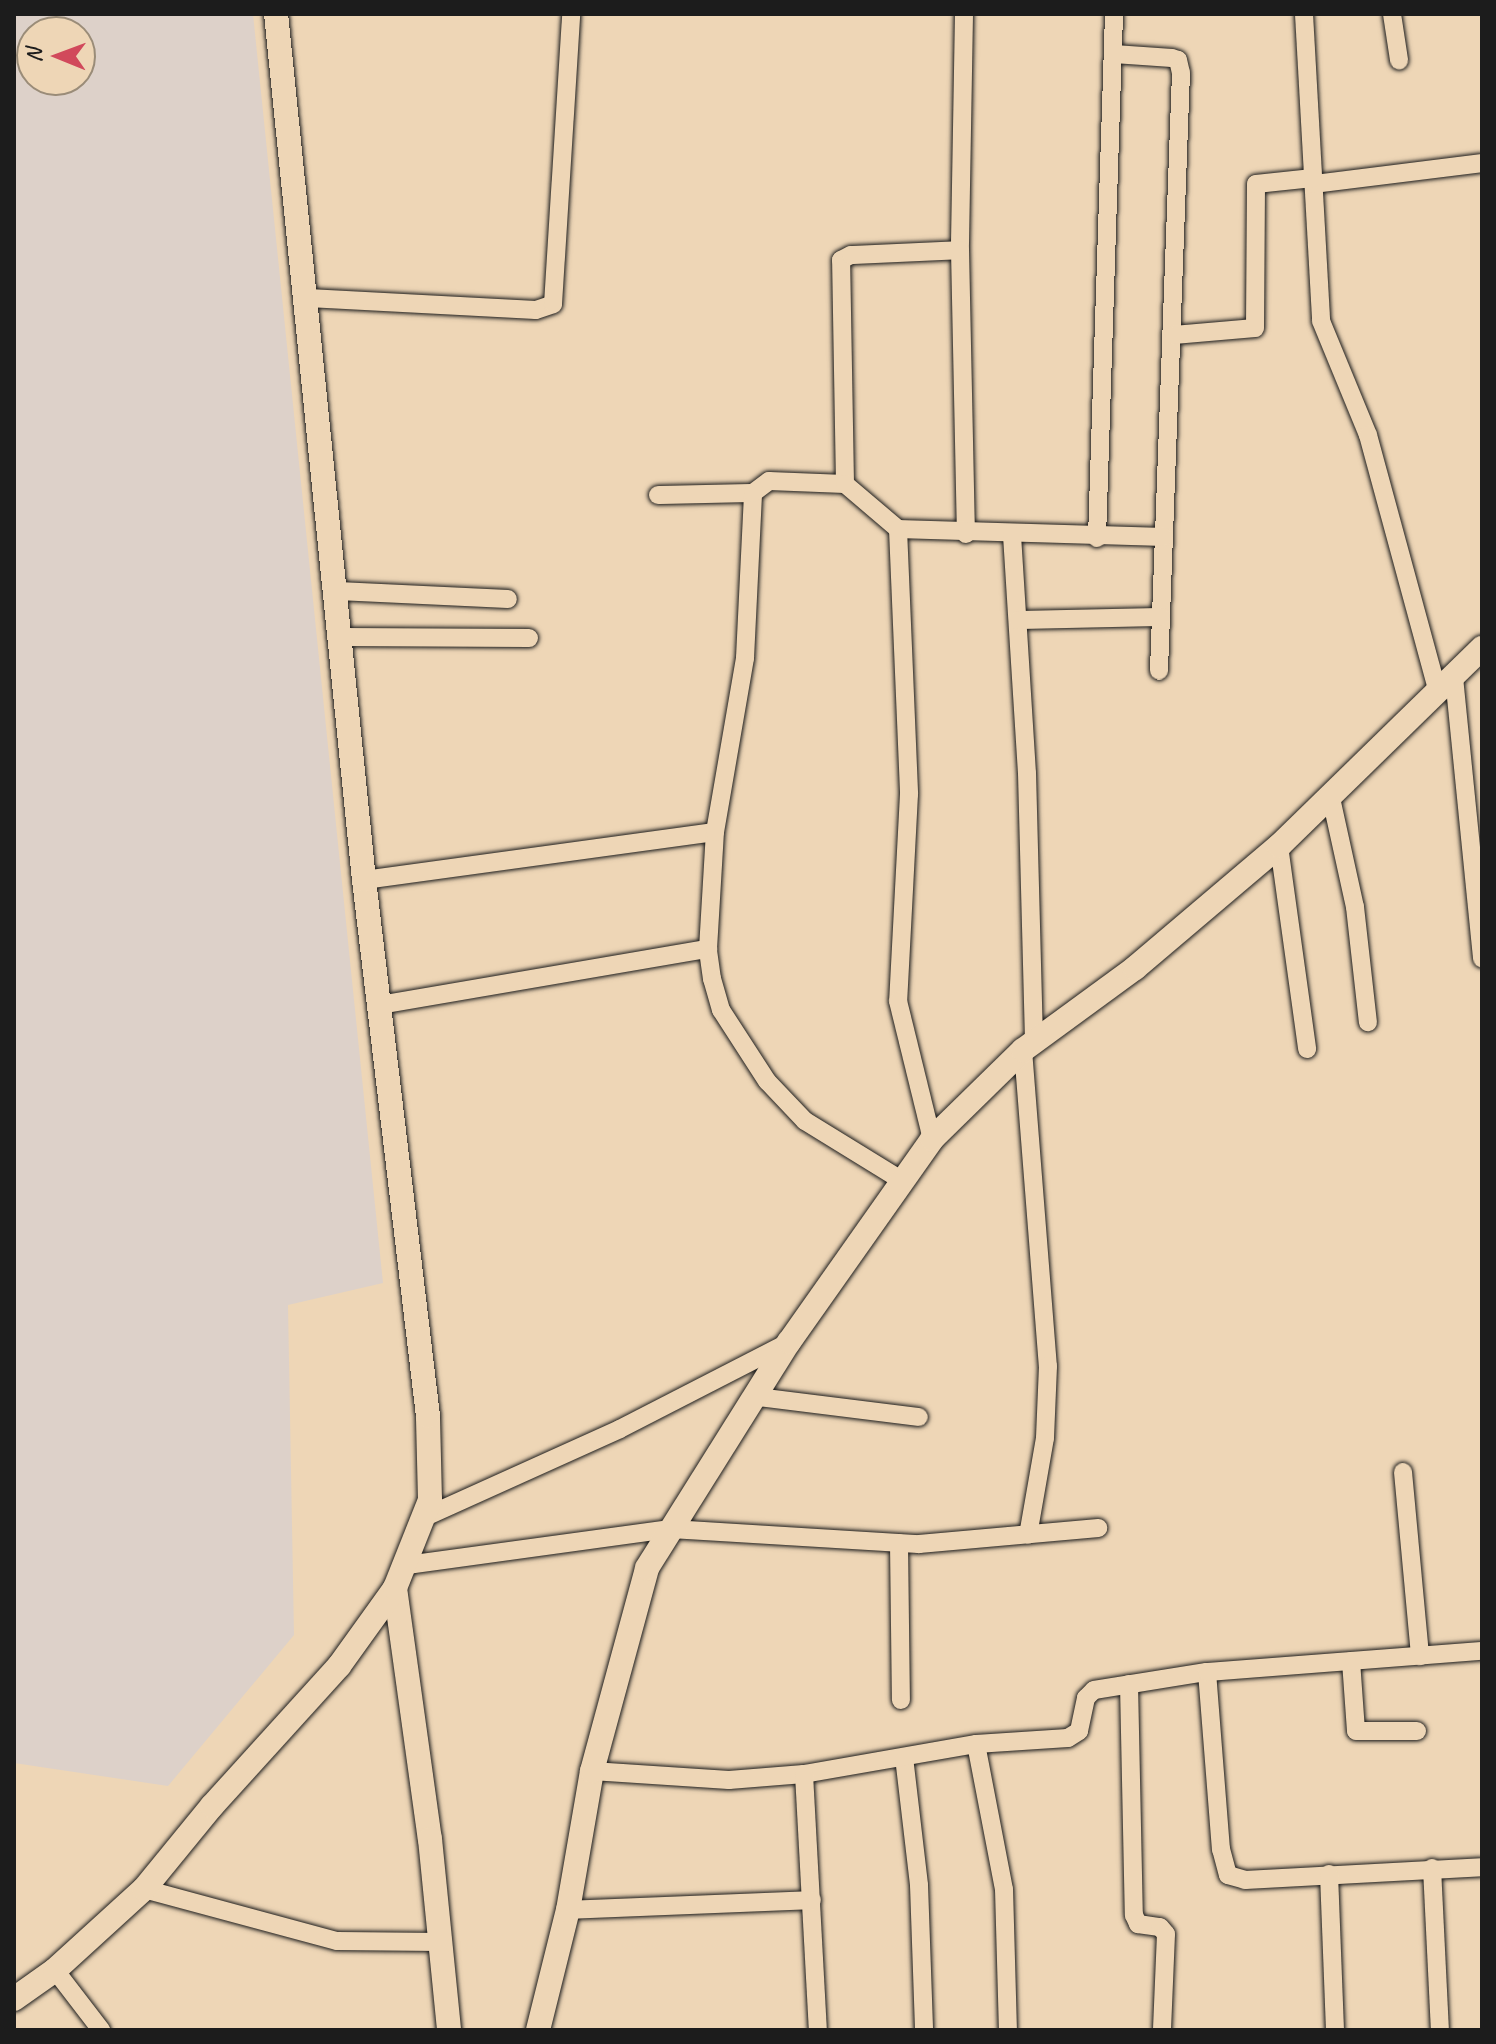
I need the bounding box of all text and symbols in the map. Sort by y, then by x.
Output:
north arrow [16,16,96,96]
text: N [20,49,48,63]

